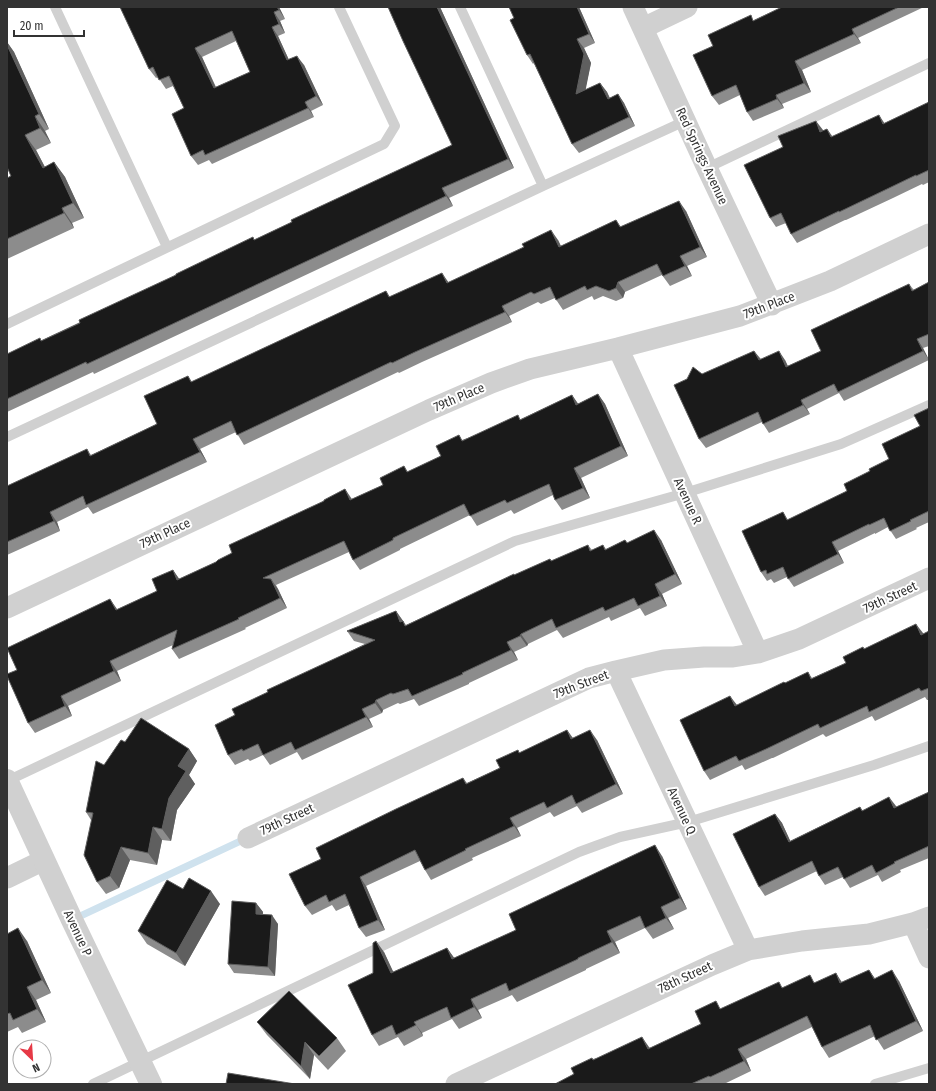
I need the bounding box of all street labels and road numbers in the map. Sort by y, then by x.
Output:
street label: Red Springs Avenue [673,105,731,207]
street label: 79th Place [741,288,797,322]
street label: 79th Place [431,380,487,414]
street label: Avenue R [671,476,705,526]
street label: 79th Place [137,515,193,551]
street label: 79th Street [861,578,920,616]
street label: 79th Street [551,666,611,701]
street label: Avenue Q [665,785,699,837]
street label: 79th Street [258,800,317,838]
street label: Avenue P [61,908,95,959]
street label: 78th Street [656,958,715,996]

